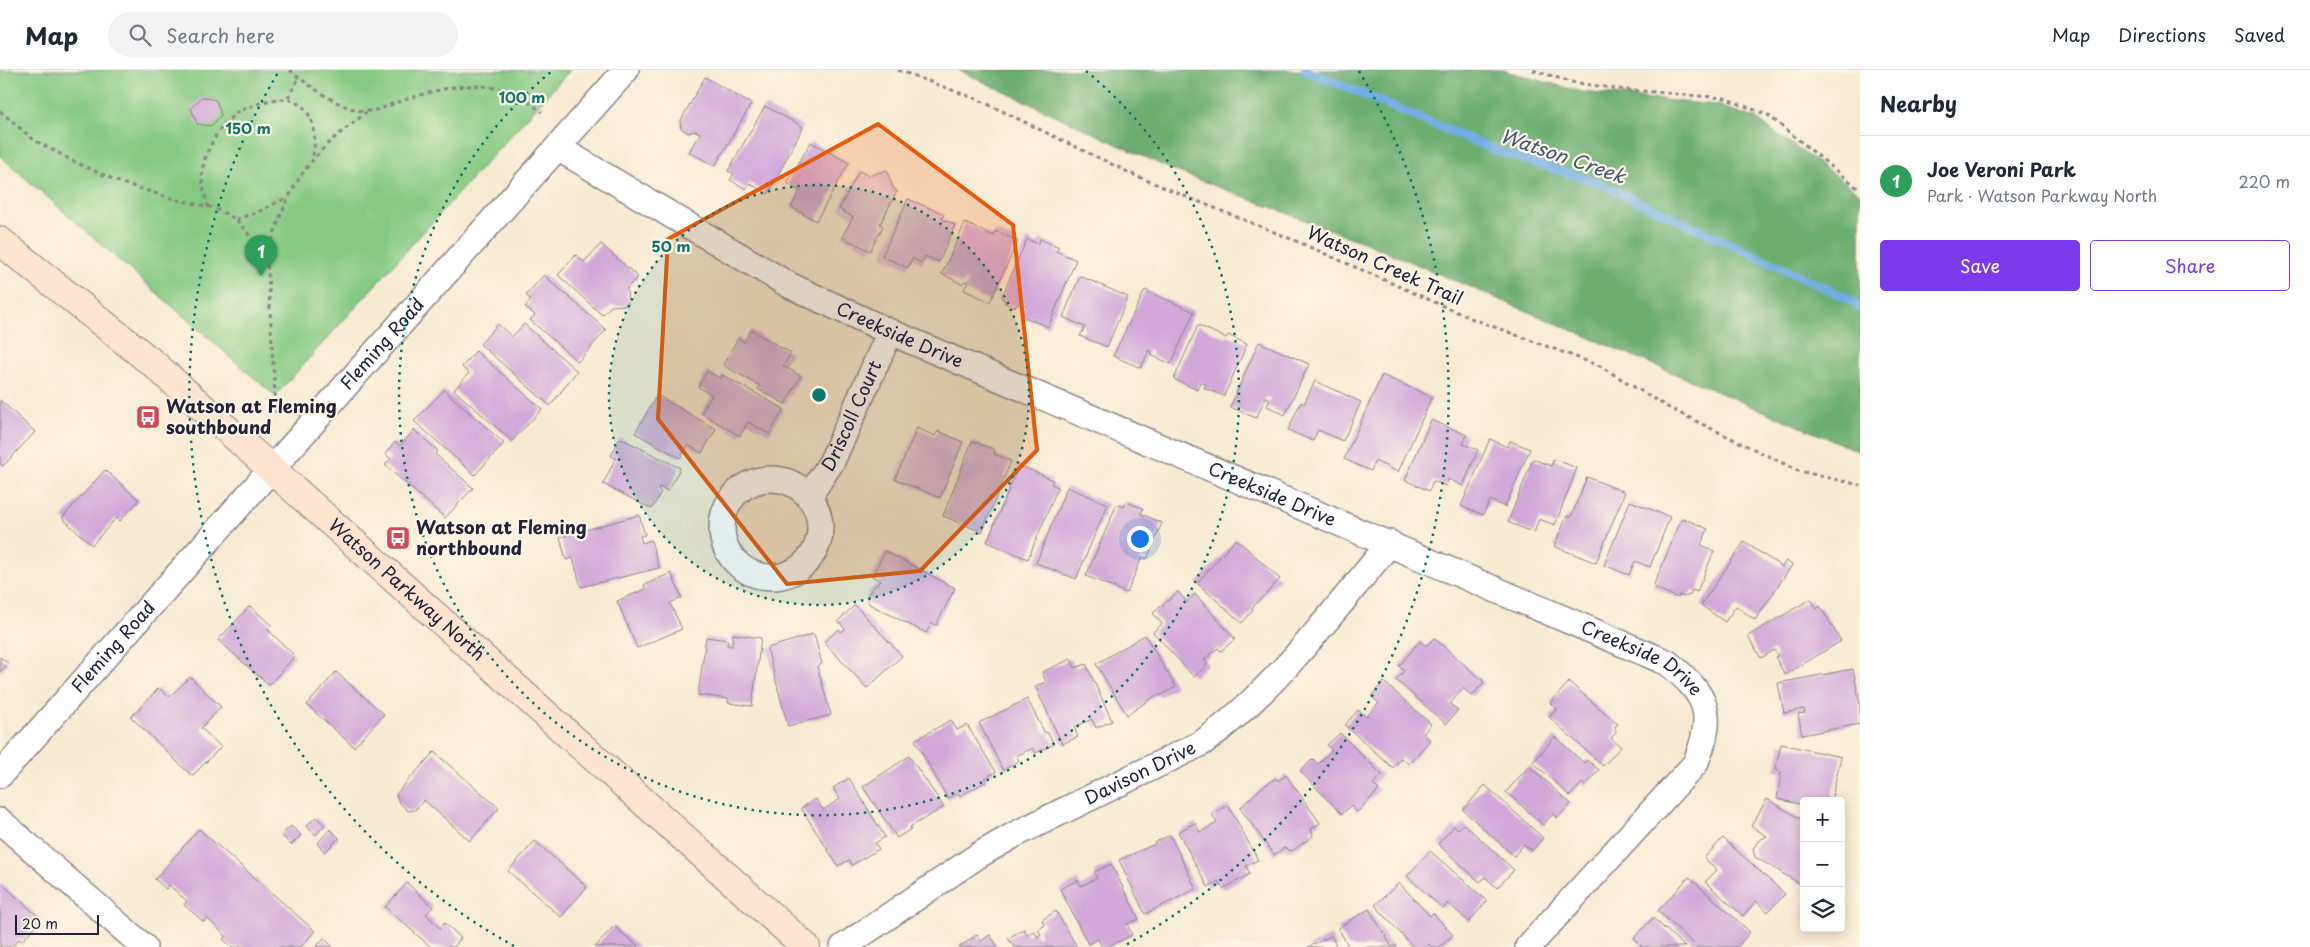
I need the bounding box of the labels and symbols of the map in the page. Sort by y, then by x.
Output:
text: 100 m [499,85,545,108]
text: 150 m [225,116,271,139]
water label: Watson Creek [1497,121,1631,190]
street label: Watson Creek Trail [1303,218,1468,311]
text: 50 m [652,234,690,257]
pin: 1 [245,235,277,276]
street label: Fleming Road [333,291,430,395]
street label: Creekside Drive [832,294,968,374]
street label: Driscoll Court [814,356,888,476]
centre of rings [810,386,828,404]
place label: Watson at Fleming southbound [166,392,337,440]
bus stop icon: Watson at Fleming southbound [135,404,161,430]
street label: Creekside Drive [1204,454,1341,532]
street label: Watson Parkway North [323,511,492,666]
place label: Watson at Fleming northbound [416,513,587,561]
bus stop icon: Watson at Fleming northbound [385,525,411,551]
your location [1127,526,1153,552]
street label: Fleming Road [64,594,161,698]
street label: Creekside Drive [1577,613,1710,701]
street label: Davison Drive [1079,733,1200,811]
scale bar [15,912,99,935]

